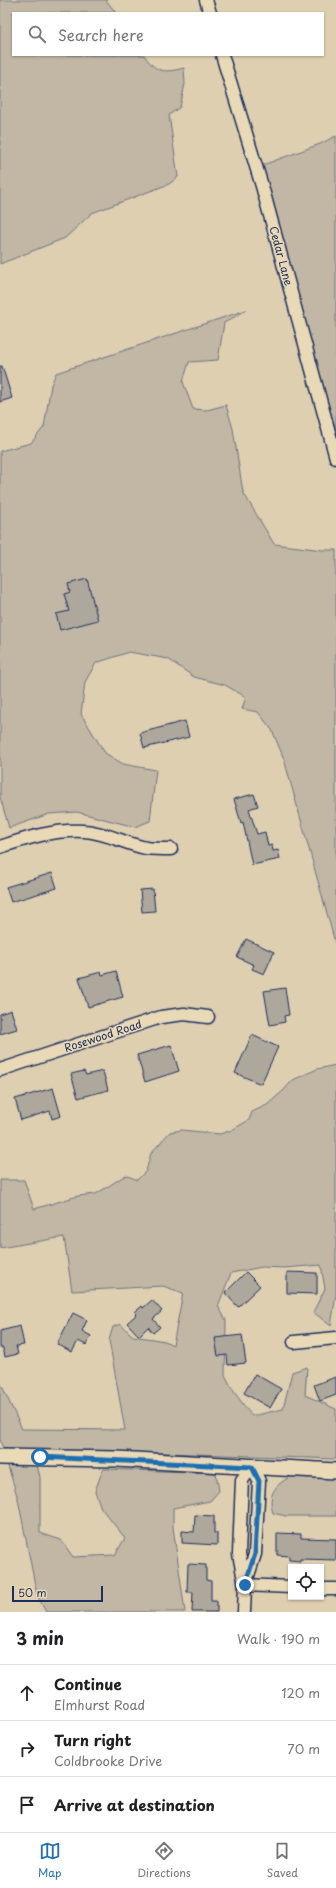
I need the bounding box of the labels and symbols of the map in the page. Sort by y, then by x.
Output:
street label: Cedar Lane [265,224,298,288]
street label: Rosewood Road [62,1015,144,1056]
route start [31,1448,49,1466]
route end [236,1576,254,1594]
scale bar [12,1584,103,1603]

